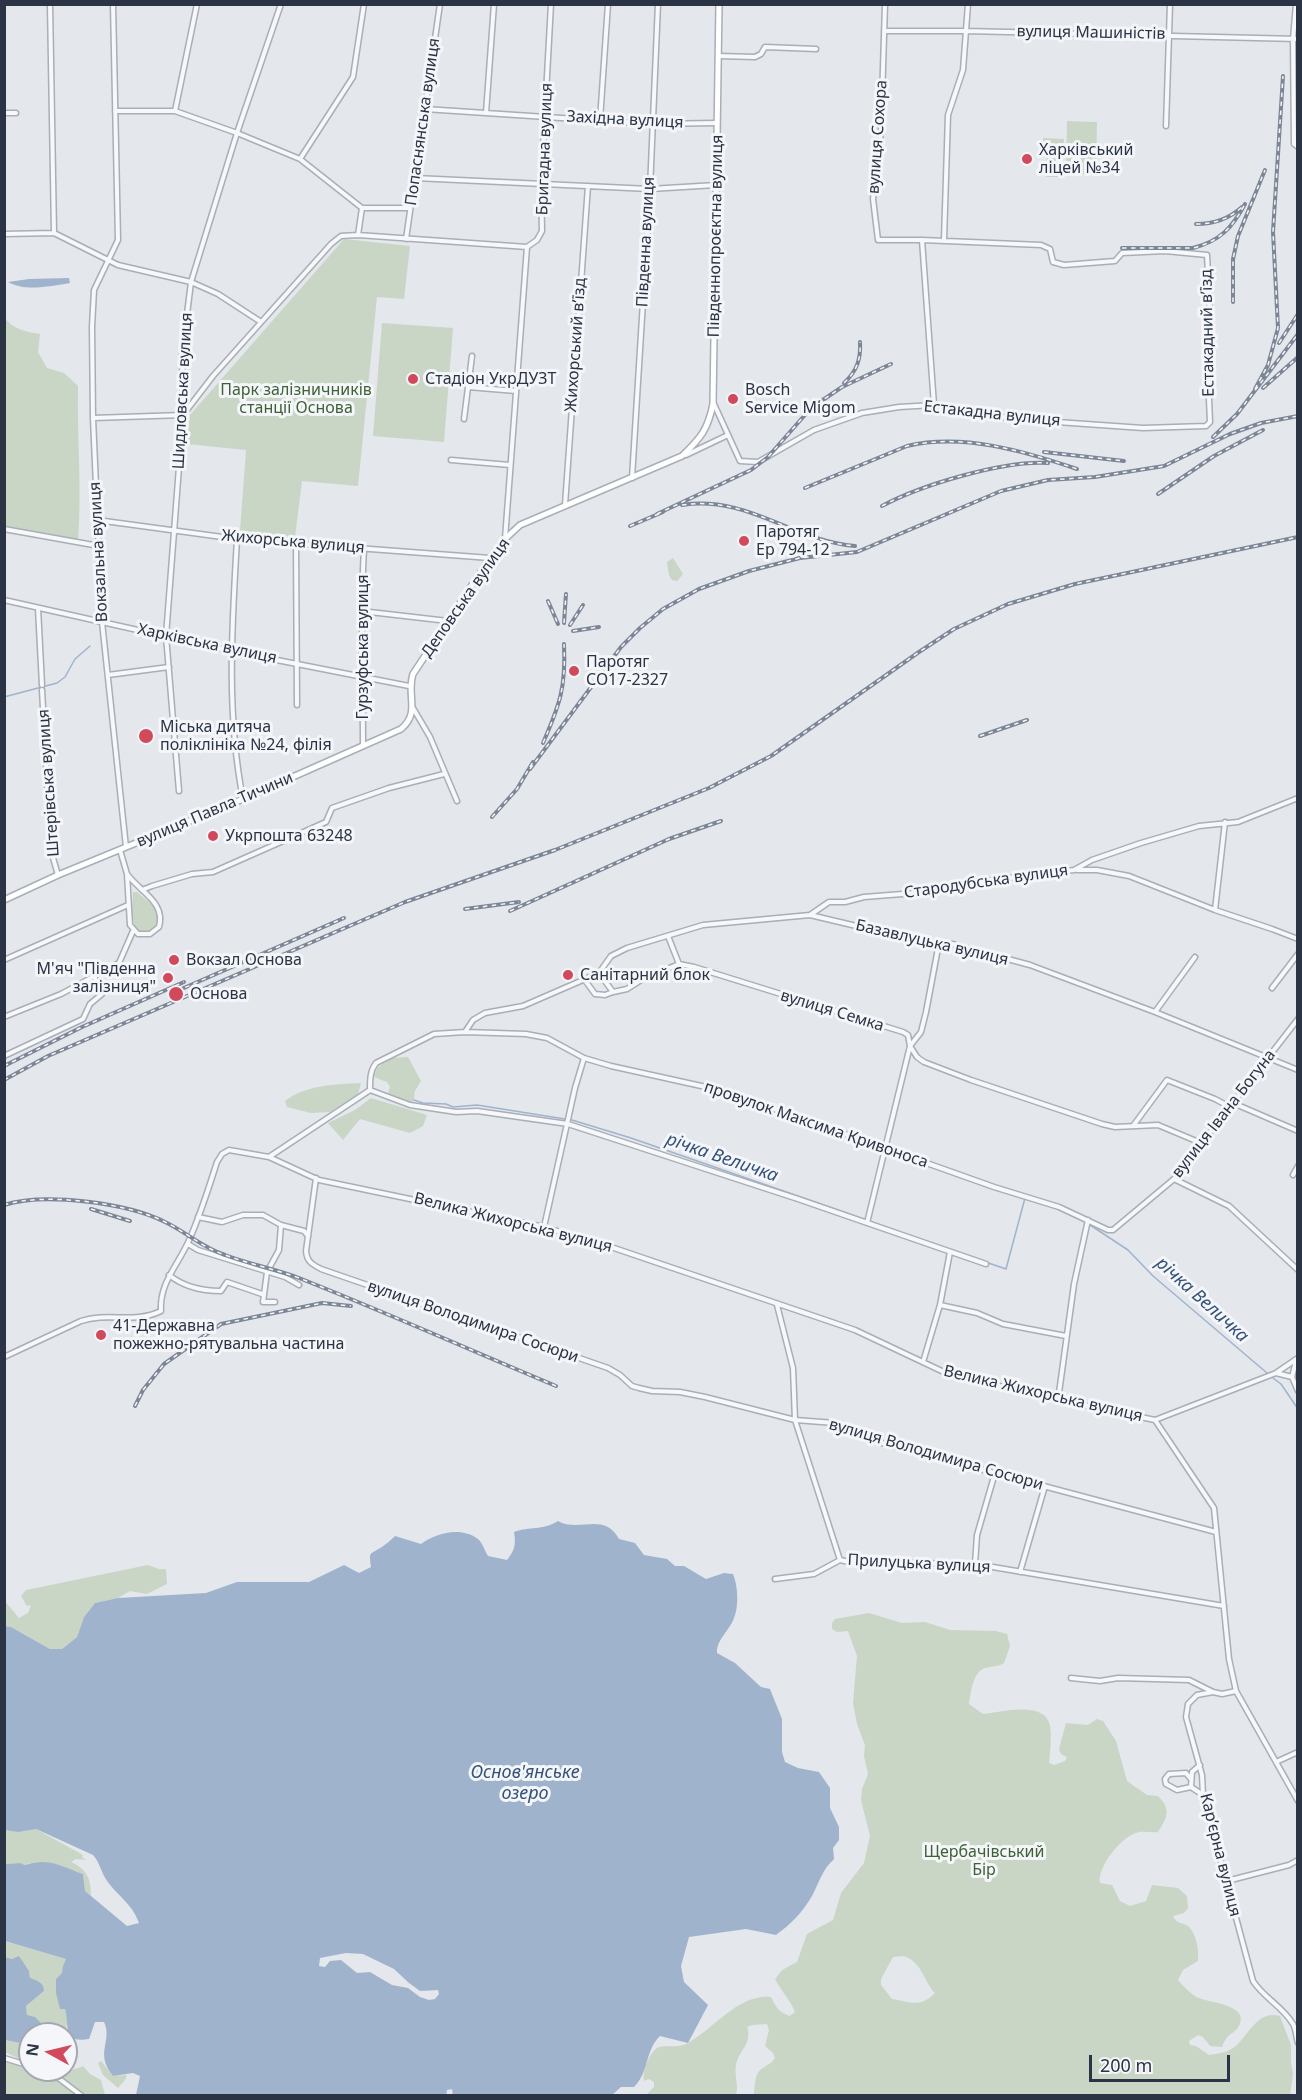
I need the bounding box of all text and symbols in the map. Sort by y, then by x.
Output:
street label: вулиця Машиністів [1016,22,1166,44]
street label: Попаснянська вулиця [402,37,444,207]
street label: вулиця Сохора [864,79,892,195]
street label: Бригадна вулиця [533,82,557,216]
street label: Західна вулиця [566,107,684,133]
street label: Південнопроєктна вулиця [705,134,727,338]
place label: Харківський ліцей №34 [1039,140,1133,178]
marker: Харківський ліцей №34 [1020,152,1034,166]
street label: Південна вулиця [633,176,659,308]
street label: Естакадний в’їзд [1197,269,1219,397]
street label: Жихорський в’їзд [562,277,590,413]
street label: Шидловська вулиця [169,312,197,470]
place label: Стадіон УкрДУЗТ [425,369,556,389]
marker: Стадіон УкрДУЗТ [406,372,420,386]
park label: Парк залізничників станції Основа [220,380,372,418]
place label: Bosch Service Migom [745,380,856,418]
marker: Bosch Service Migom [726,392,740,406]
street label: Естакадна вулиця [923,397,1061,431]
street label: Вокзальна вулиця [86,481,112,623]
place label: Паротяг Ер 794-12 [756,522,830,560]
street label: Жихорська вулиця [220,526,366,558]
marker: Паротяг Ер 794-12 [737,534,751,548]
street label: Деповська вулиця [418,535,514,661]
street label: Гурзуфська вулиця [353,574,373,720]
street label: Харківська вулиця [136,620,278,668]
place label: Паротяг СО17-2327 [586,652,668,690]
marker: Паротяг СО17-2327 [567,664,581,678]
street label: Штерівська вулиця [34,709,64,857]
place label: Міська дитяча поліклініка №24, філія [160,717,332,755]
marker: Міська дитяча поліклініка №24, філія [137,727,155,745]
street label: вулиця Павла Тичини [134,768,296,852]
place label: Укрпошта 63248 [225,826,353,846]
marker: Укрпошта 63248 [206,829,220,843]
street label: Стародубська вулиця [903,861,1069,903]
street label: Базавлуцька вулиця [854,916,1010,970]
place label: Вокзал Основа [186,950,302,970]
marker: Вокзал Основа [167,953,181,967]
place label: М'яч "Південна залізниця" [37,959,156,997]
place label: Санітарний блок [580,965,710,985]
marker: Санітарний блок [561,968,575,982]
marker: М'яч "Південна залізниця" [161,971,175,985]
place label: Основа [190,984,247,1004]
marker: Основа [167,985,185,1003]
street label: вулиця Семка [778,986,886,1036]
street label: вулиця Івана Богуна [1168,1046,1280,1182]
street label: провулок Максима Кривоноса [701,1078,931,1172]
water label: річка Величка [663,1129,781,1187]
street label: Велика Жихорська вулиця [412,1189,614,1257]
water label: річка Величка [1151,1253,1253,1347]
street label: вулиця Володимира Сосюри [365,1277,581,1367]
place label: 41-Державна пожежно-рятувальна частина [113,1316,344,1354]
marker: 41-Державна пожежно-рятувальна частина [94,1328,108,1342]
street label: Велика Жихорська вулиця [942,1362,1144,1426]
street label: вулиця Володимира Сосюри [827,1415,1045,1495]
street label: Прилуцька вулиця [847,1551,991,1577]
water label: Основ'янське озеро [470,1762,580,1804]
street label: Кар’єрна вулиця [1195,1791,1245,1919]
park label: Щербачівський Бір [924,1842,1044,1880]
north arrow [18,2022,78,2082]
text: N [20,2042,44,2058]
scale bar [1092,2043,1233,2081]
text: 200 m [1100,2053,1152,2077]

